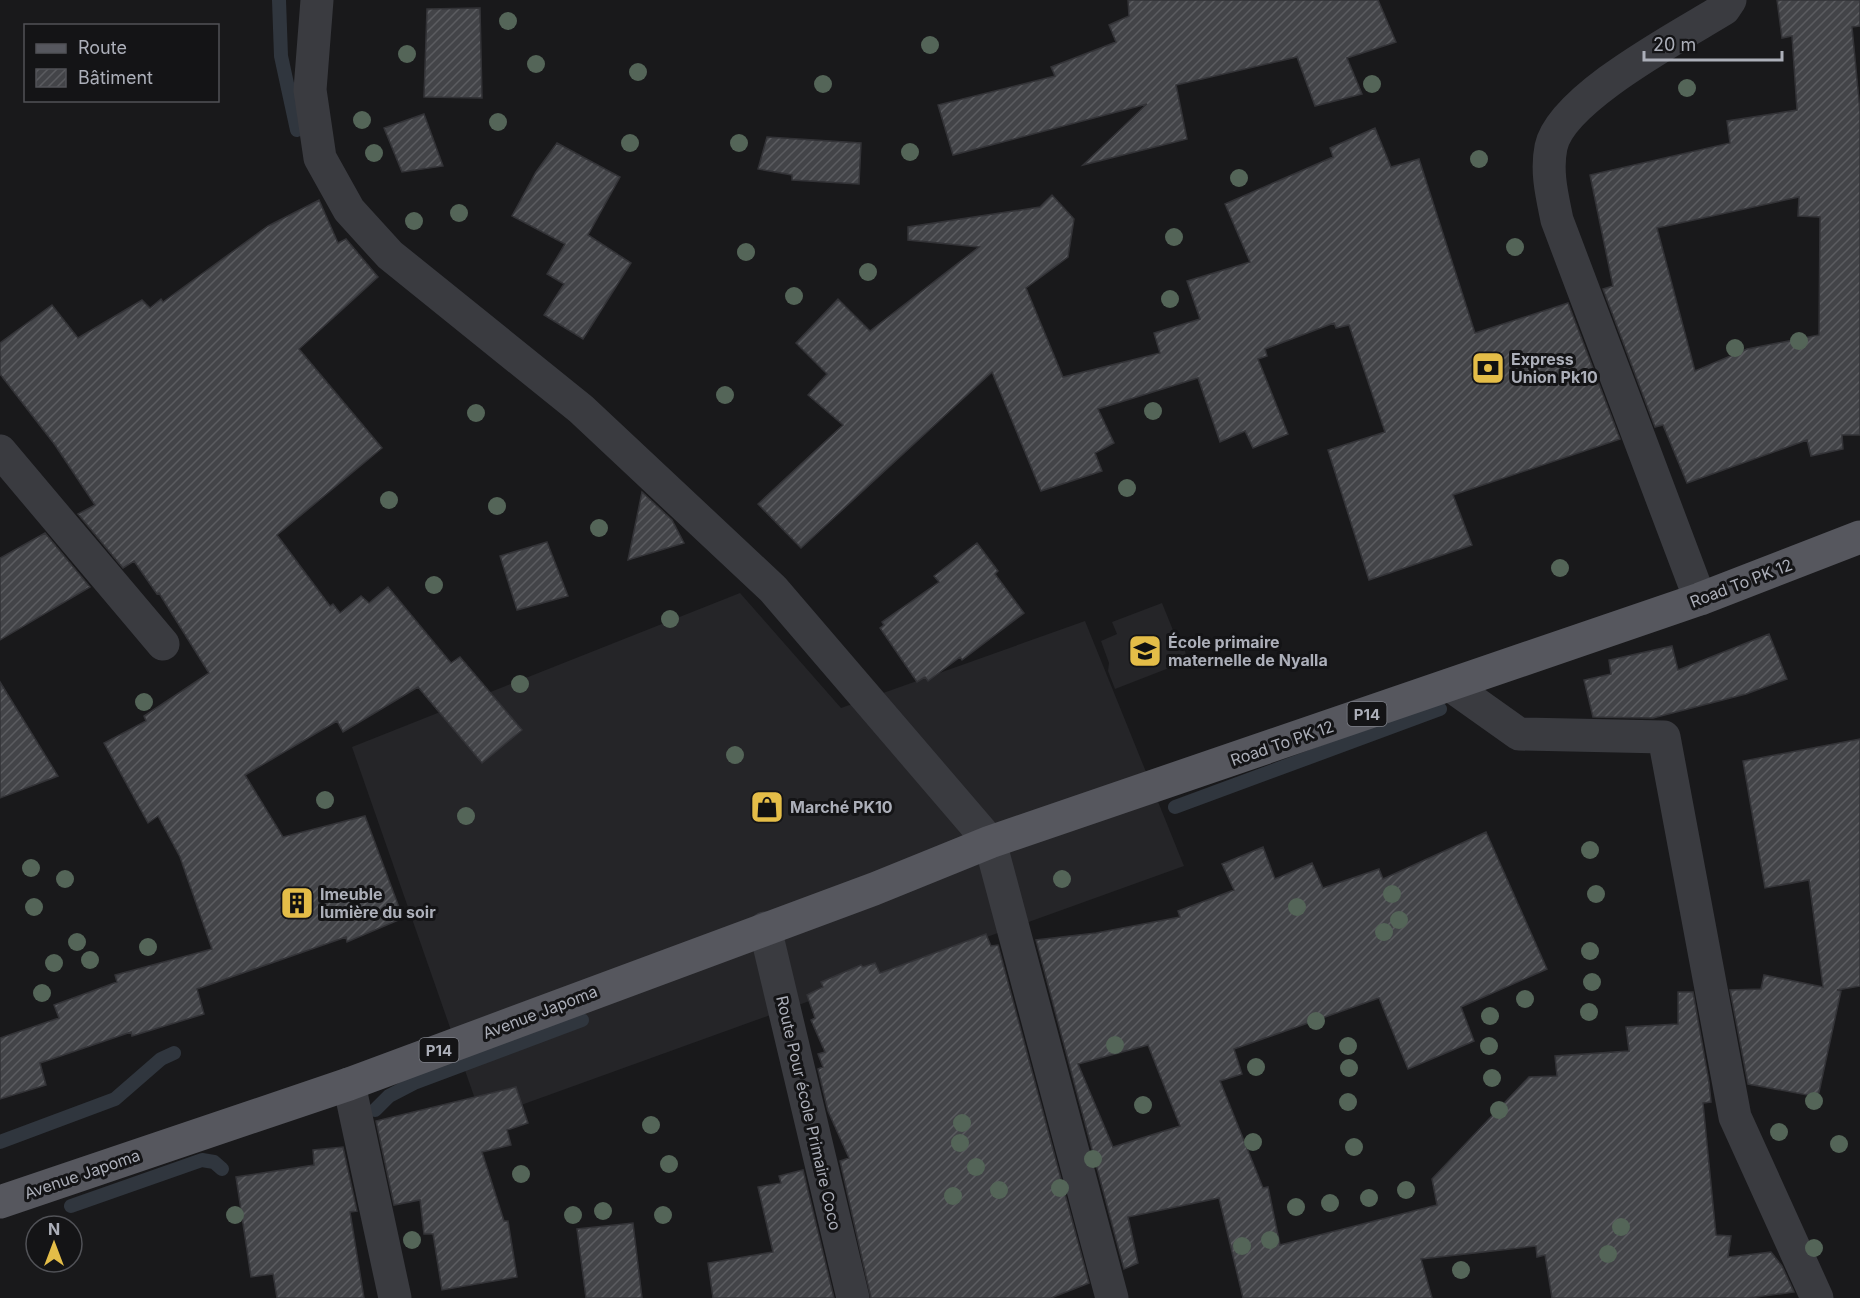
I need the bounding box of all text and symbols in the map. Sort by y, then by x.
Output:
legend [24,24,219,102]
scale bar [1644,24,1782,62]
text: 20 m [1653,34,1696,55]
text: Route [78,37,127,58]
text: Bâtiment [78,67,153,88]
place label: Express Union Pk10 [1511,349,1598,387]
bank icon: Express Union Pk10 [1470,350,1506,386]
street label: Road To PK 12 [1687,554,1795,612]
place label: École primaire maternelle de Nyalla [1168,632,1328,670]
school or university icon: École primaire maternelle de Nyalla [1127,633,1163,669]
road number: P14 [1348,702,1386,726]
street label: Road To PK 12 [1228,716,1336,770]
shop icon: Marché PK10 [749,789,785,825]
place label: Marché PK10 [790,797,893,817]
place label: Imeuble lumière du soir [320,884,436,922]
building icon: Imeuble lumière du soir [279,885,315,921]
street label: Avenue Japoma [480,981,600,1043]
street label: Route Pour école Primaire Coco [772,994,846,1232]
road number: P14 [420,1038,458,1062]
street label: Avenue Japoma [21,1145,143,1203]
north arrow [24,1214,84,1274]
text: N [48,1219,60,1239]

